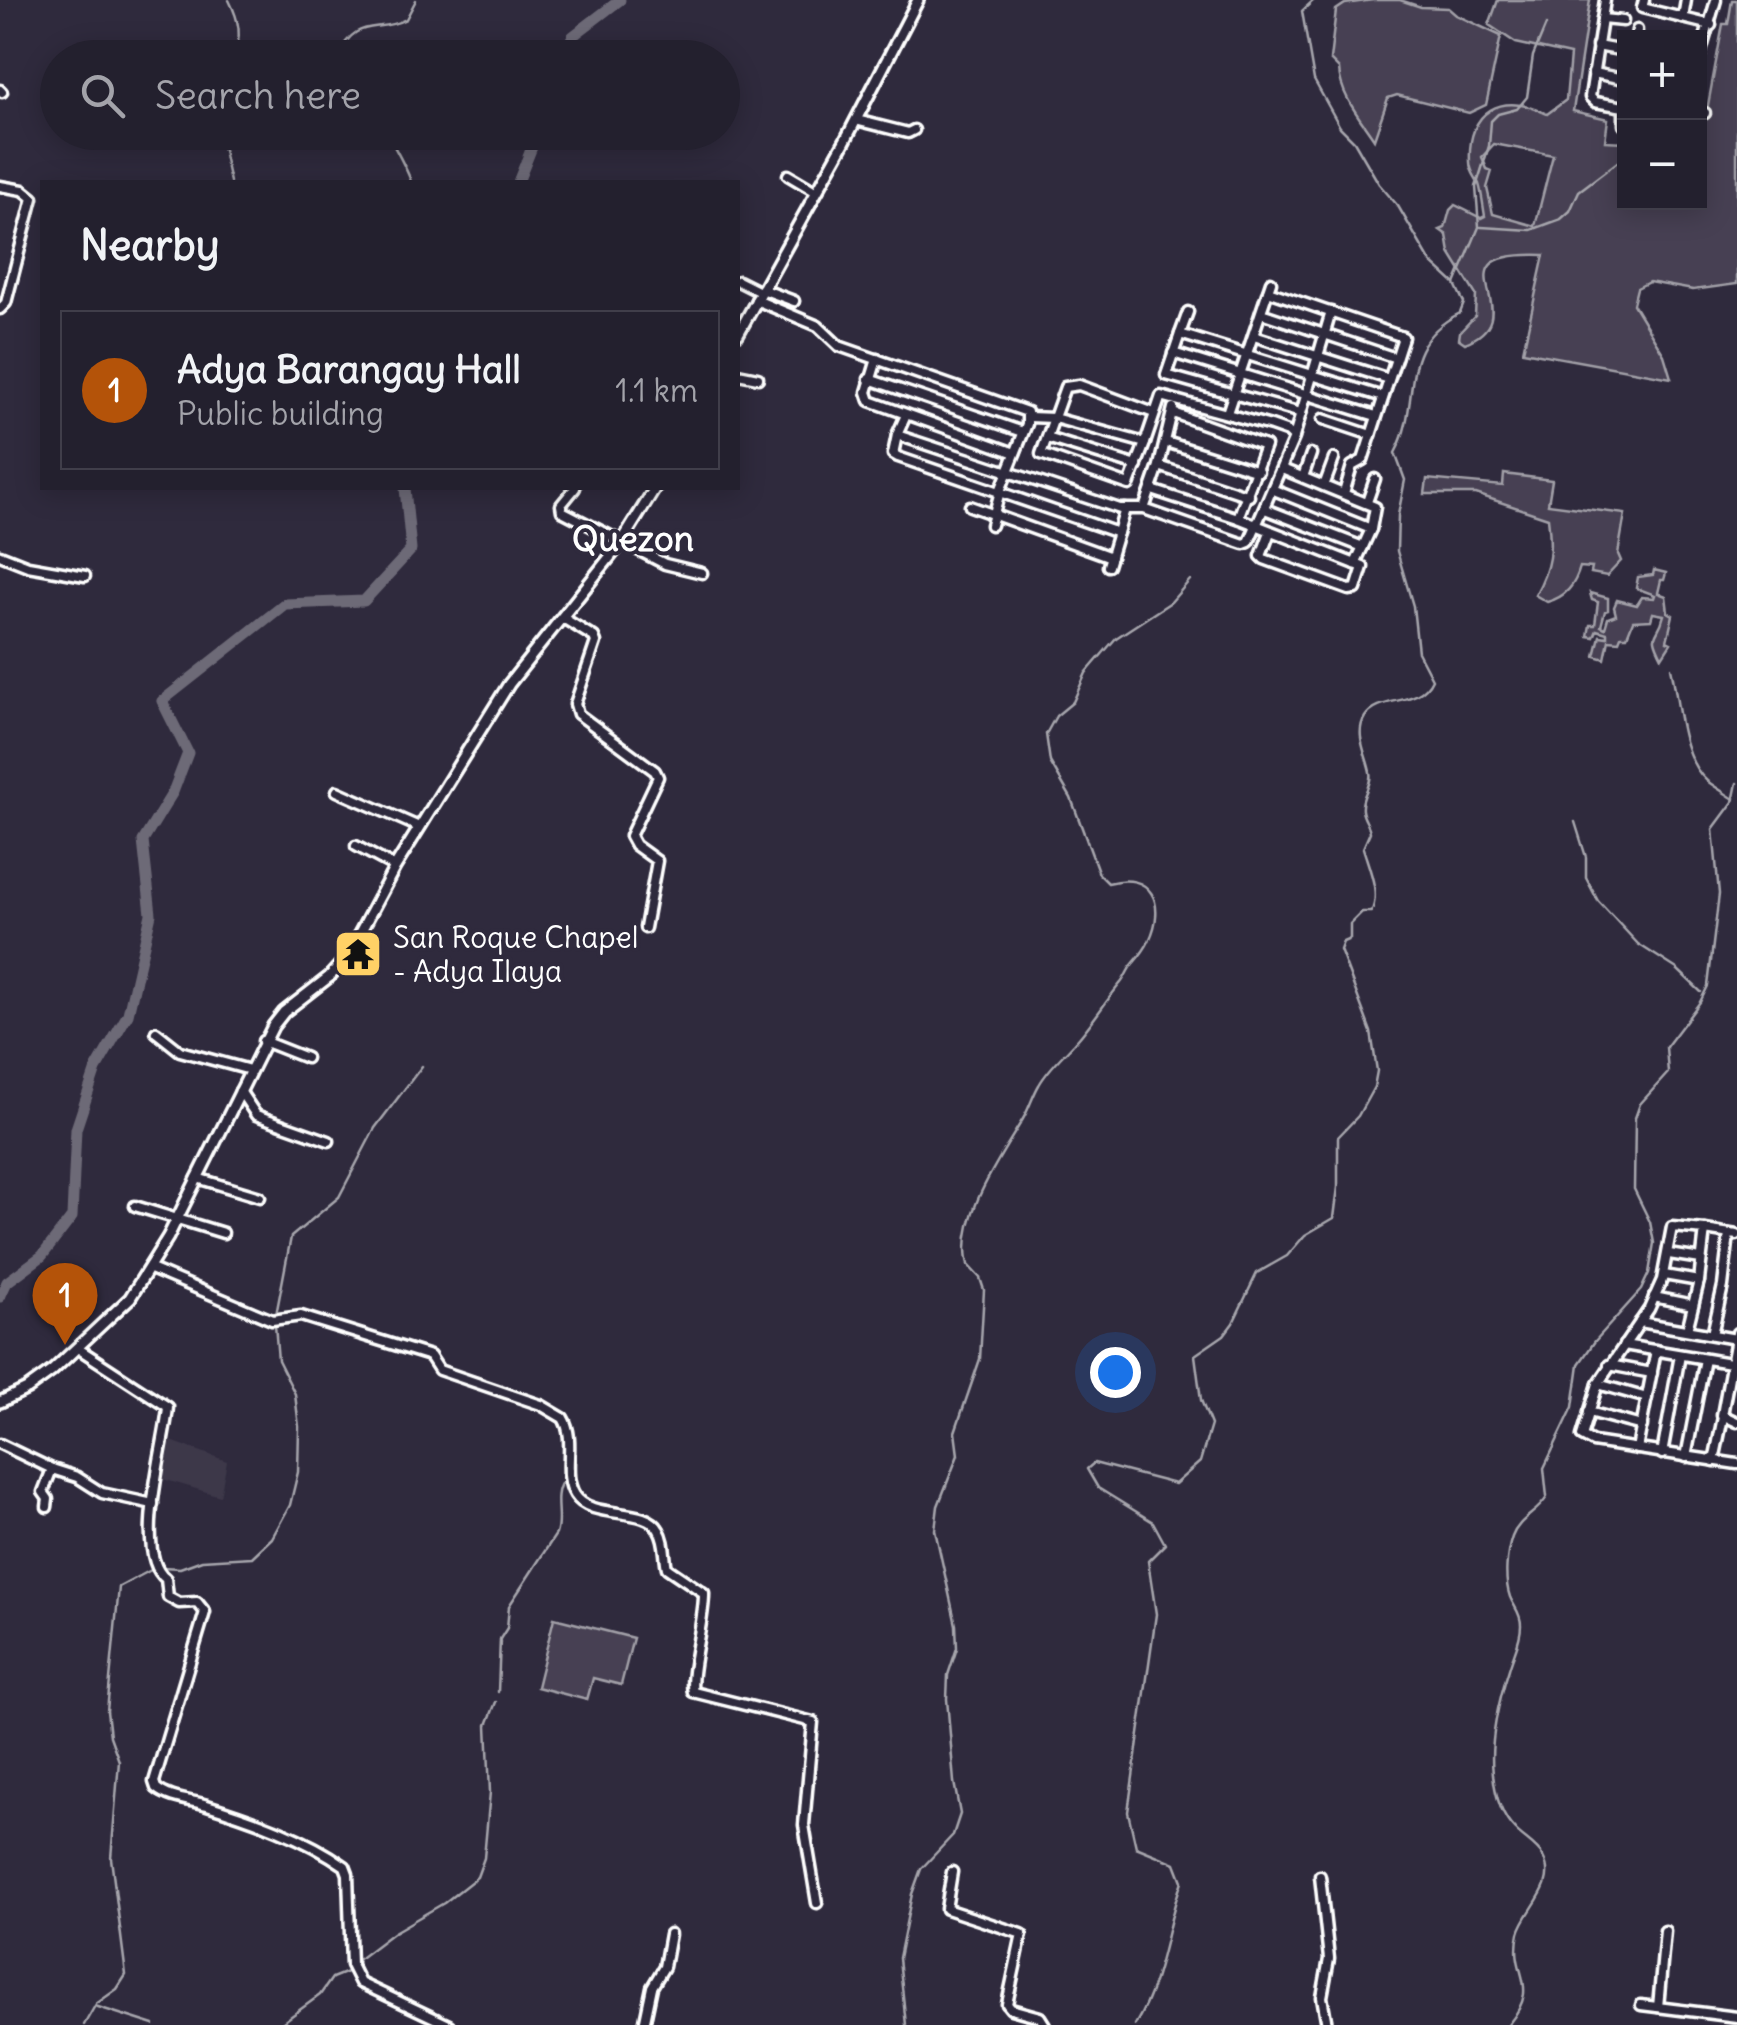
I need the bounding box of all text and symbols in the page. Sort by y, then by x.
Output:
map controls [1617,30,1707,210]
button: + [1617,30,1707,120]
search box [40,40,740,150]
icon: search [75,68,130,123]
text: Search here [155,72,361,119]
button: − [1617,120,1707,210]
text: Nearby [80,219,219,271]
text: Adya Barangay Hall [177,346,521,393]
text: 1 [108,370,121,411]
text: 1.1 km [615,370,698,411]
text: Public building [177,393,384,434]
district label: Quezon [572,516,694,560]
place label: San Roque Chapel - Adya Ilaya [393,918,638,990]
temple icon: San Roque Chapel - Adya Ilaya [332,928,384,980]
pin: 1 [32,1262,98,1345]
your location [1090,1347,1141,1398]

